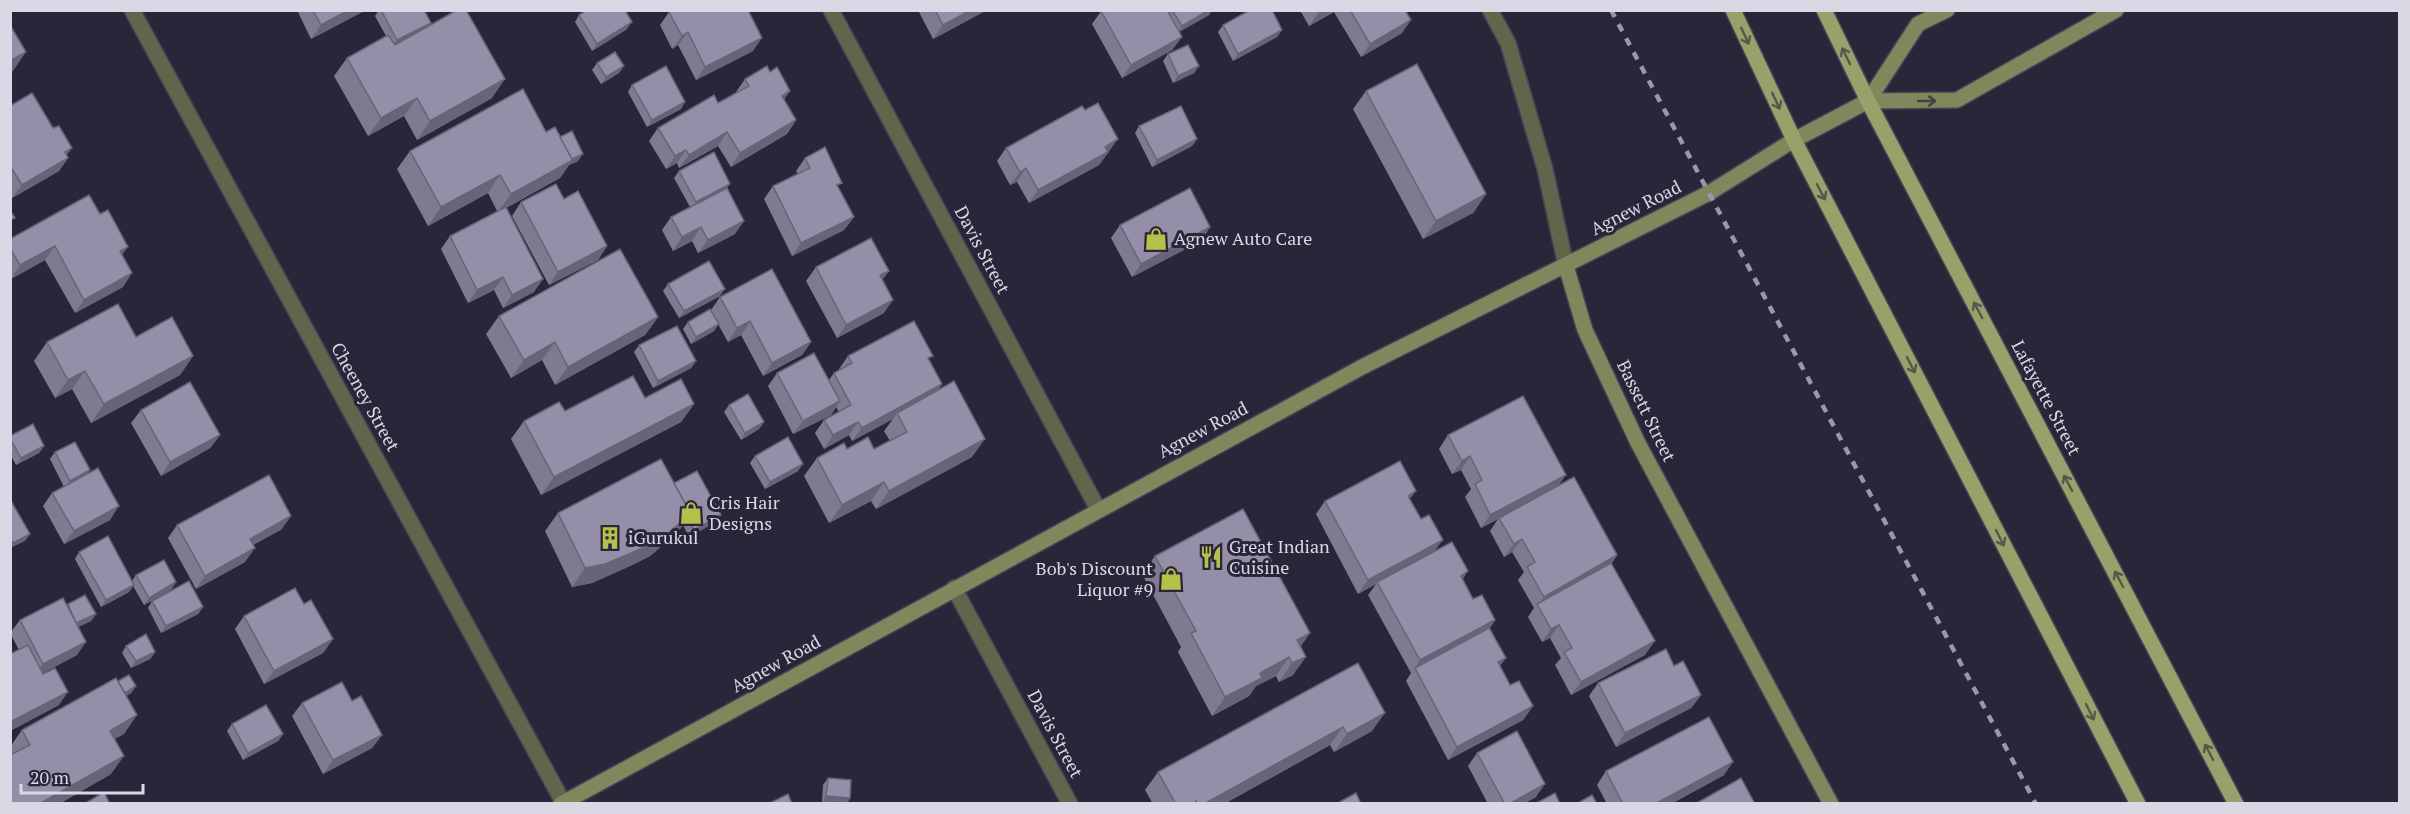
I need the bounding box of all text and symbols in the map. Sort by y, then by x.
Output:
one-way arrow [1739,27,1751,45]
one-way arrow [1840,47,1851,65]
one-way arrow [1770,92,1782,110]
one-way arrow [1916,95,1936,106]
street label: Agnew Road [1586,174,1685,240]
one-way arrow [1815,183,1827,200]
street label: Davis Street [950,201,1016,298]
shop icon: Agnew Auto Care [1143,226,1169,252]
place label: Agnew Auto Care [1174,226,1312,250]
one-way arrow [1972,302,1984,319]
street label: Lafayette Street [2007,336,2087,459]
street label: Cheeney Street [326,338,406,456]
street label: Bassett Street [1612,356,1682,466]
one-way arrow [1906,356,1917,374]
street label: Agnew Road [1153,395,1252,463]
one-way arrow [2062,474,2074,492]
place label: Cris Hair Designs [709,490,780,535]
shop icon: Cris Hair Designs [678,500,704,526]
building icon: iGurukul [597,525,623,551]
place label: iGurukul [628,525,698,549]
one-way arrow [1995,529,2007,547]
place label: Great Indian Cuisine [1229,534,1330,579]
restaurant icon: Great Indian Cuisine [1198,544,1224,570]
place label: Bob's Discount Liquor #9 [1036,556,1153,601]
shop icon: Bob's Discount Liquor #9 [1158,566,1184,592]
one-way arrow [2113,570,2124,588]
street label: Agnew Road [727,629,824,697]
street label: Davis Street [1023,685,1089,782]
one-way arrow [2085,702,2096,720]
one-way arrow [2203,743,2214,761]
scale bar [21,757,142,795]
text: 20 m [30,765,70,789]

